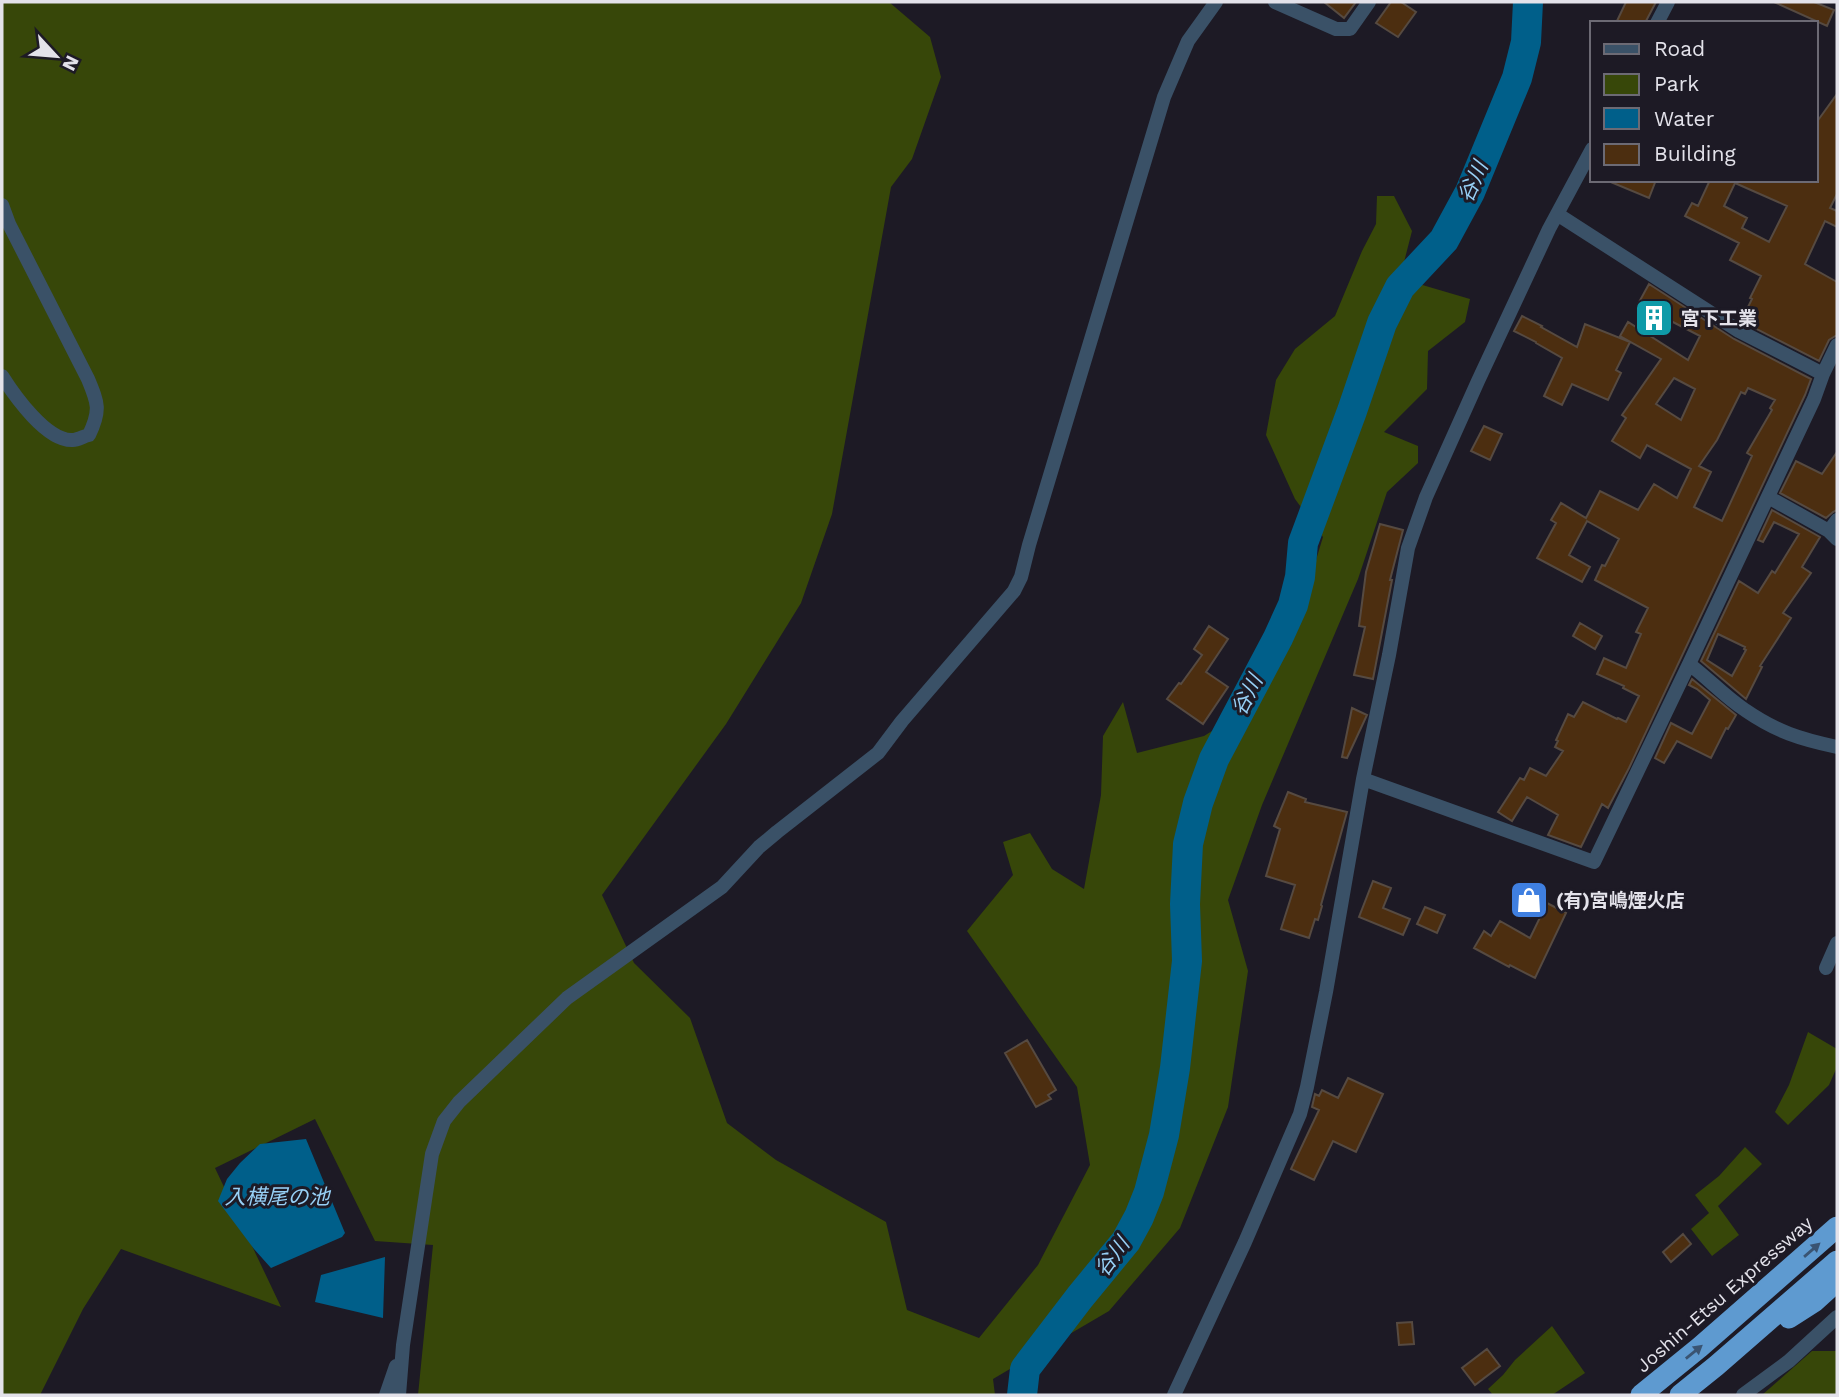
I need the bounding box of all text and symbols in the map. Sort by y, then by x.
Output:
north arrow [21,21,91,91]
legend [1590,21,1818,182]
text: Road [1654,36,1705,61]
text: N [57,52,84,75]
text: Park [1654,71,1699,96]
text: Water [1654,106,1715,131]
text: Building [1654,141,1736,166]
water label: 谷川 [1453,156,1493,206]
building icon: 宮下工業 [1633,297,1675,339]
place label: 宮下工業 [1681,307,1757,330]
water label: 谷川 [1226,669,1268,719]
shop icon: (有)宮嶋煙火店 [1508,879,1550,921]
place label: (有)宮嶋煙火店 [1556,889,1685,912]
water label: 入横尾の池 [225,1184,331,1209]
street label: Joshin-Etsu Expressway [1632,1211,1817,1377]
water label: 谷川 [1089,1231,1135,1281]
one-way arrow [1803,1243,1820,1258]
one-way arrow [1685,1345,1702,1360]

